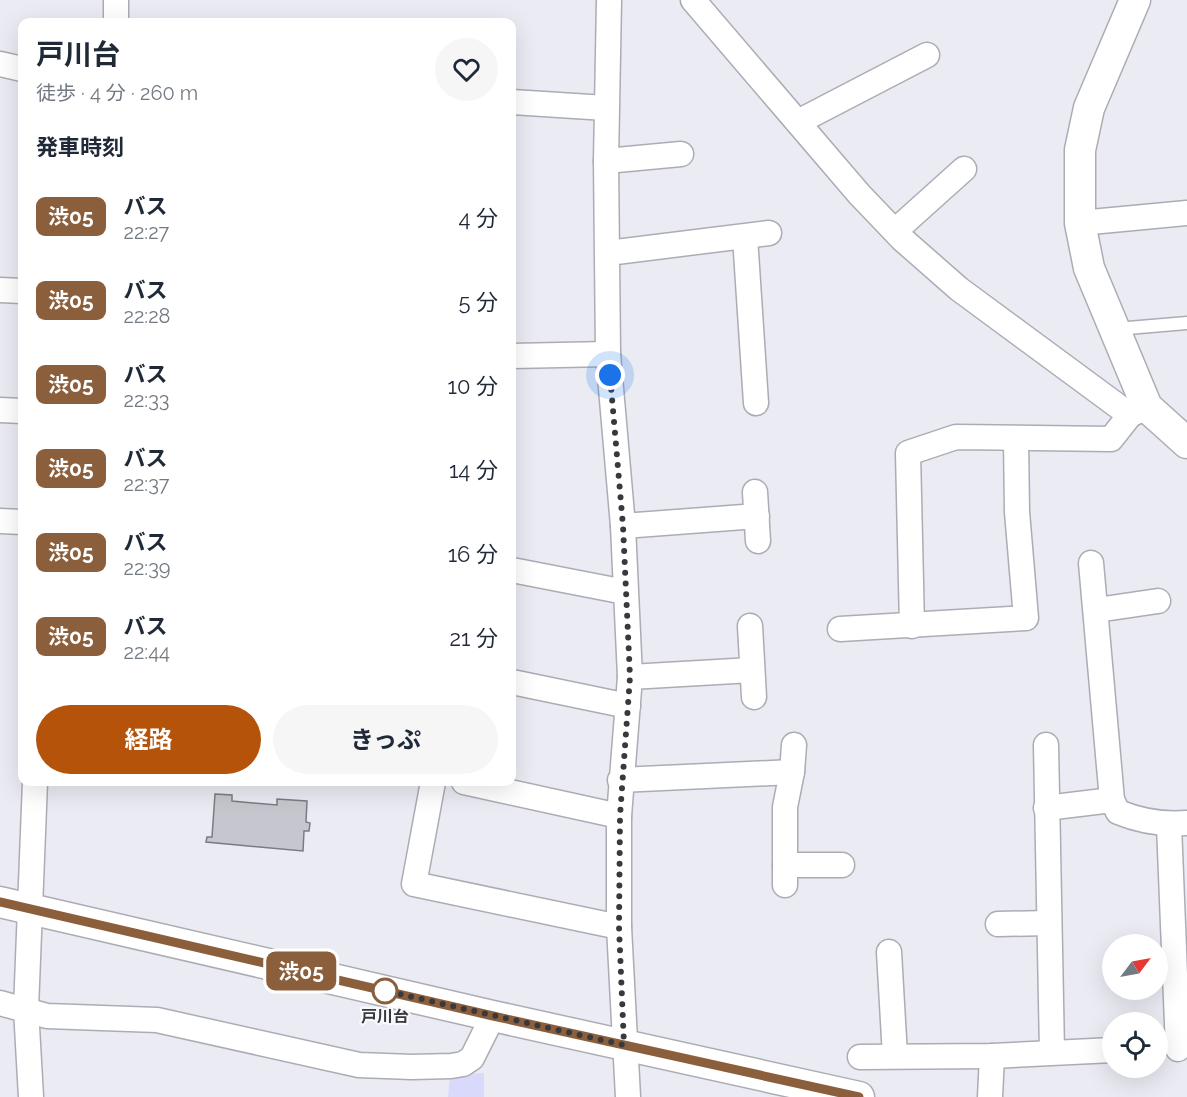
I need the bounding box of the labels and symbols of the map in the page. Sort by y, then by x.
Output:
your location [595,360,625,390]
north arrow [1102,934,1168,1000]
line badge: 渋05 [266,952,336,990]
marker: 戸川台 [372,978,398,1004]
place label: 戸川台 [361,1007,409,1026]

